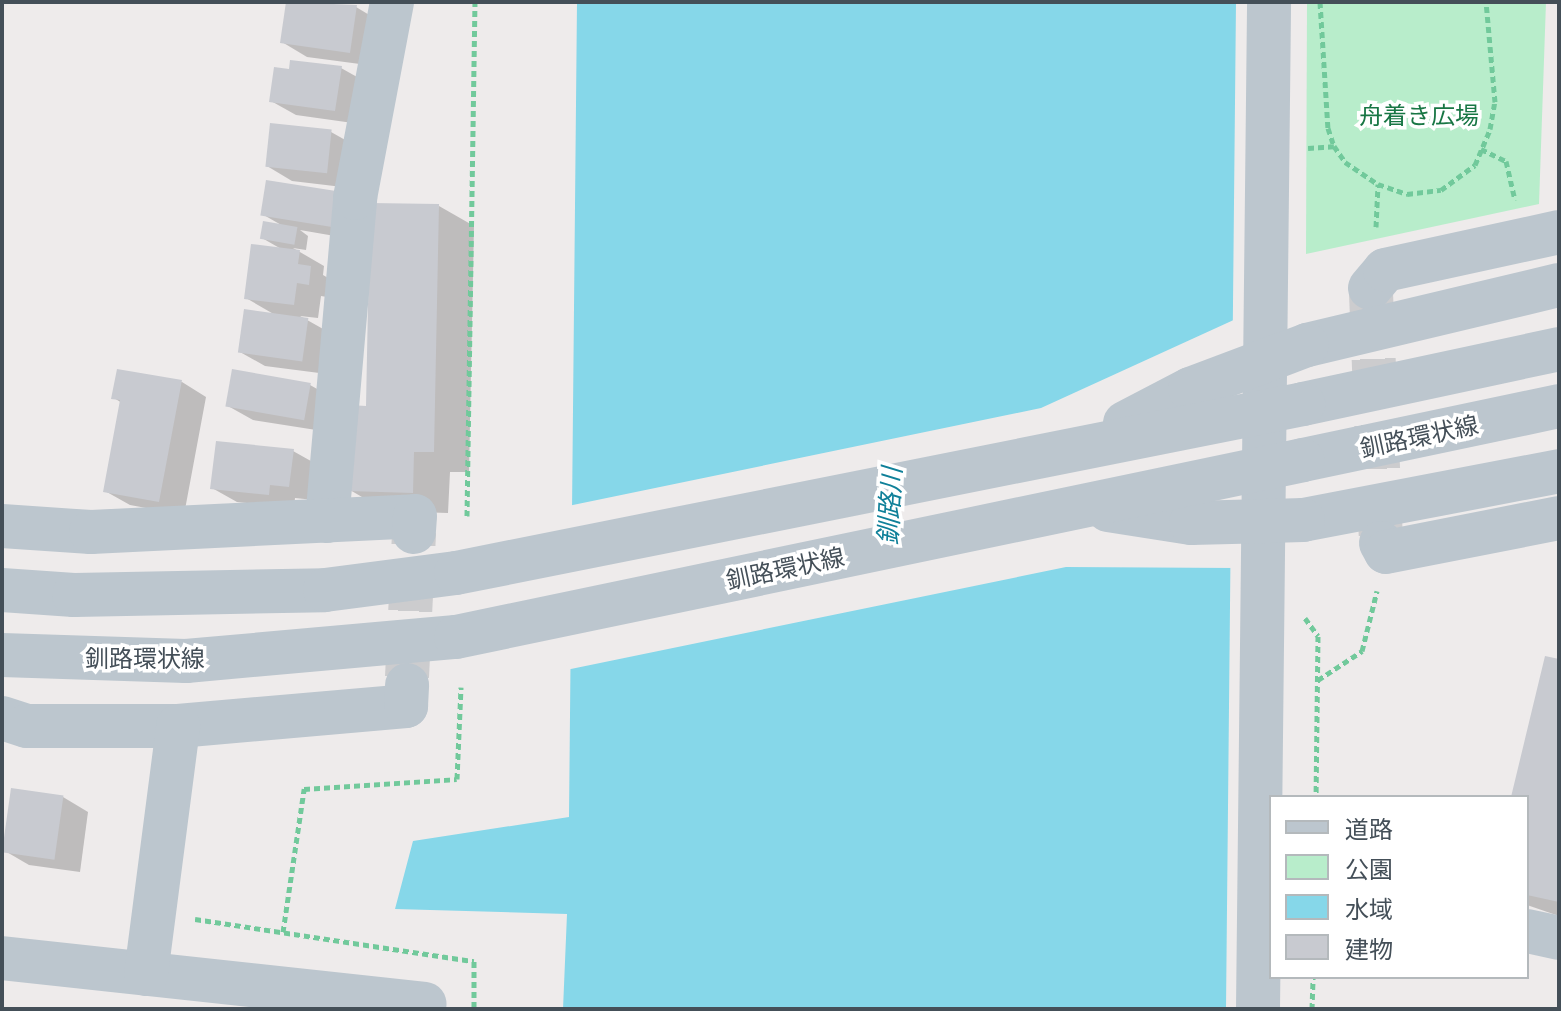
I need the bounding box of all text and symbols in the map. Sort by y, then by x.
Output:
park label: 舟着き広場 [1359,101,1479,129]
street label: 釧路環状線 [1357,409,1481,463]
water label: 釧路川 [871,466,907,546]
street label: 釧路環状線 [723,541,847,595]
street label: 釧路環状線 [85,644,205,672]
legend [1269,795,1529,979]
text: 道路 [1345,814,1393,843]
text: 公園 [1345,854,1393,883]
text: 水域 [1345,894,1393,923]
text: 建物 [1345,934,1393,963]

